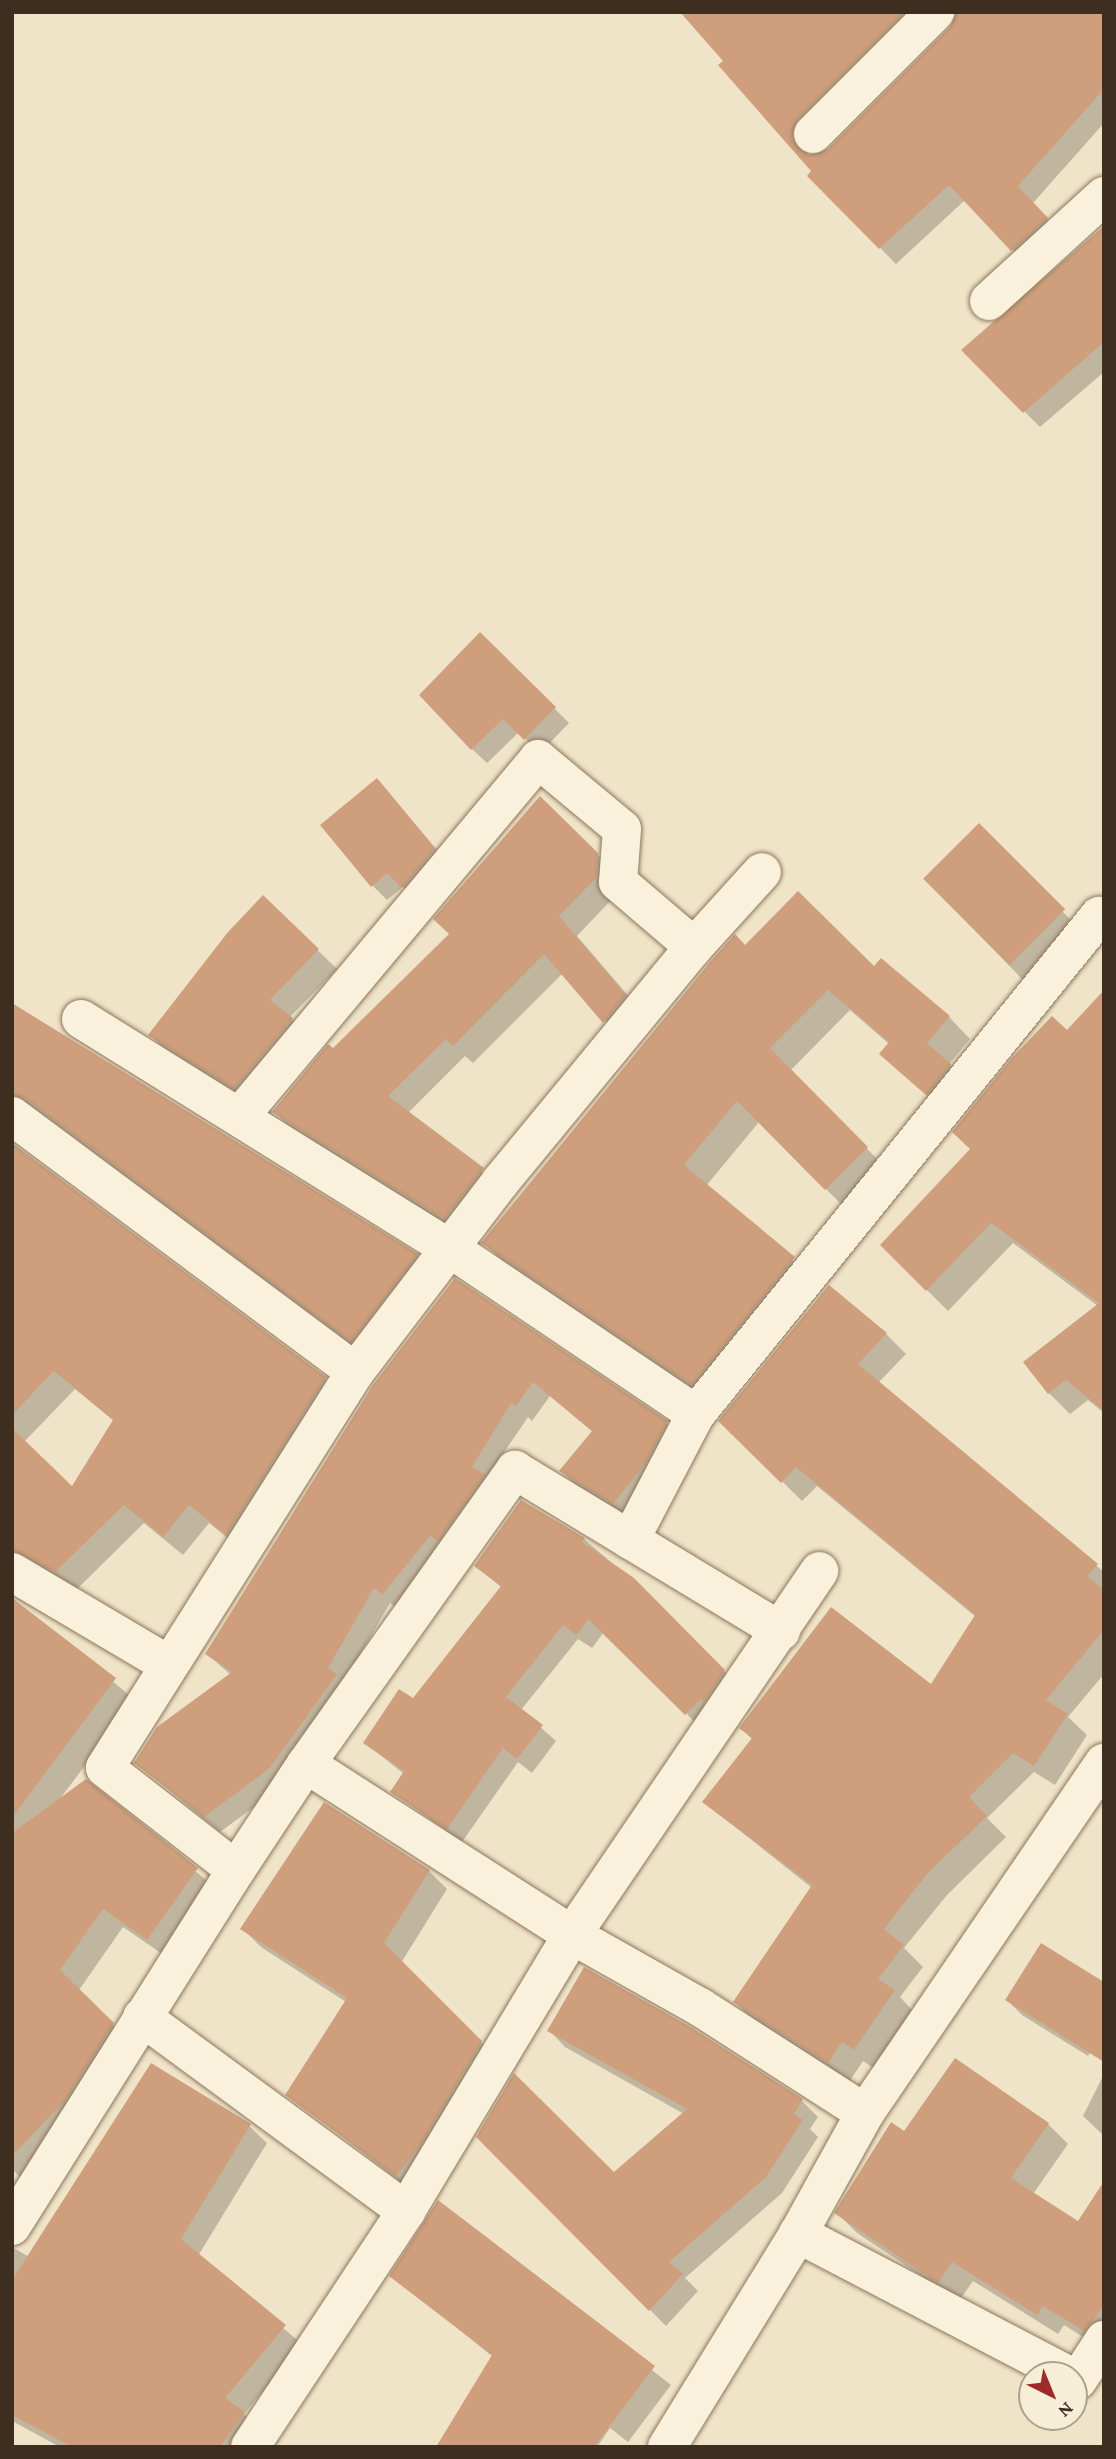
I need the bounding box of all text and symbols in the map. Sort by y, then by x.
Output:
north arrow [1018,2361,1088,2431]
text: N [1054,2398,1078,2422]

